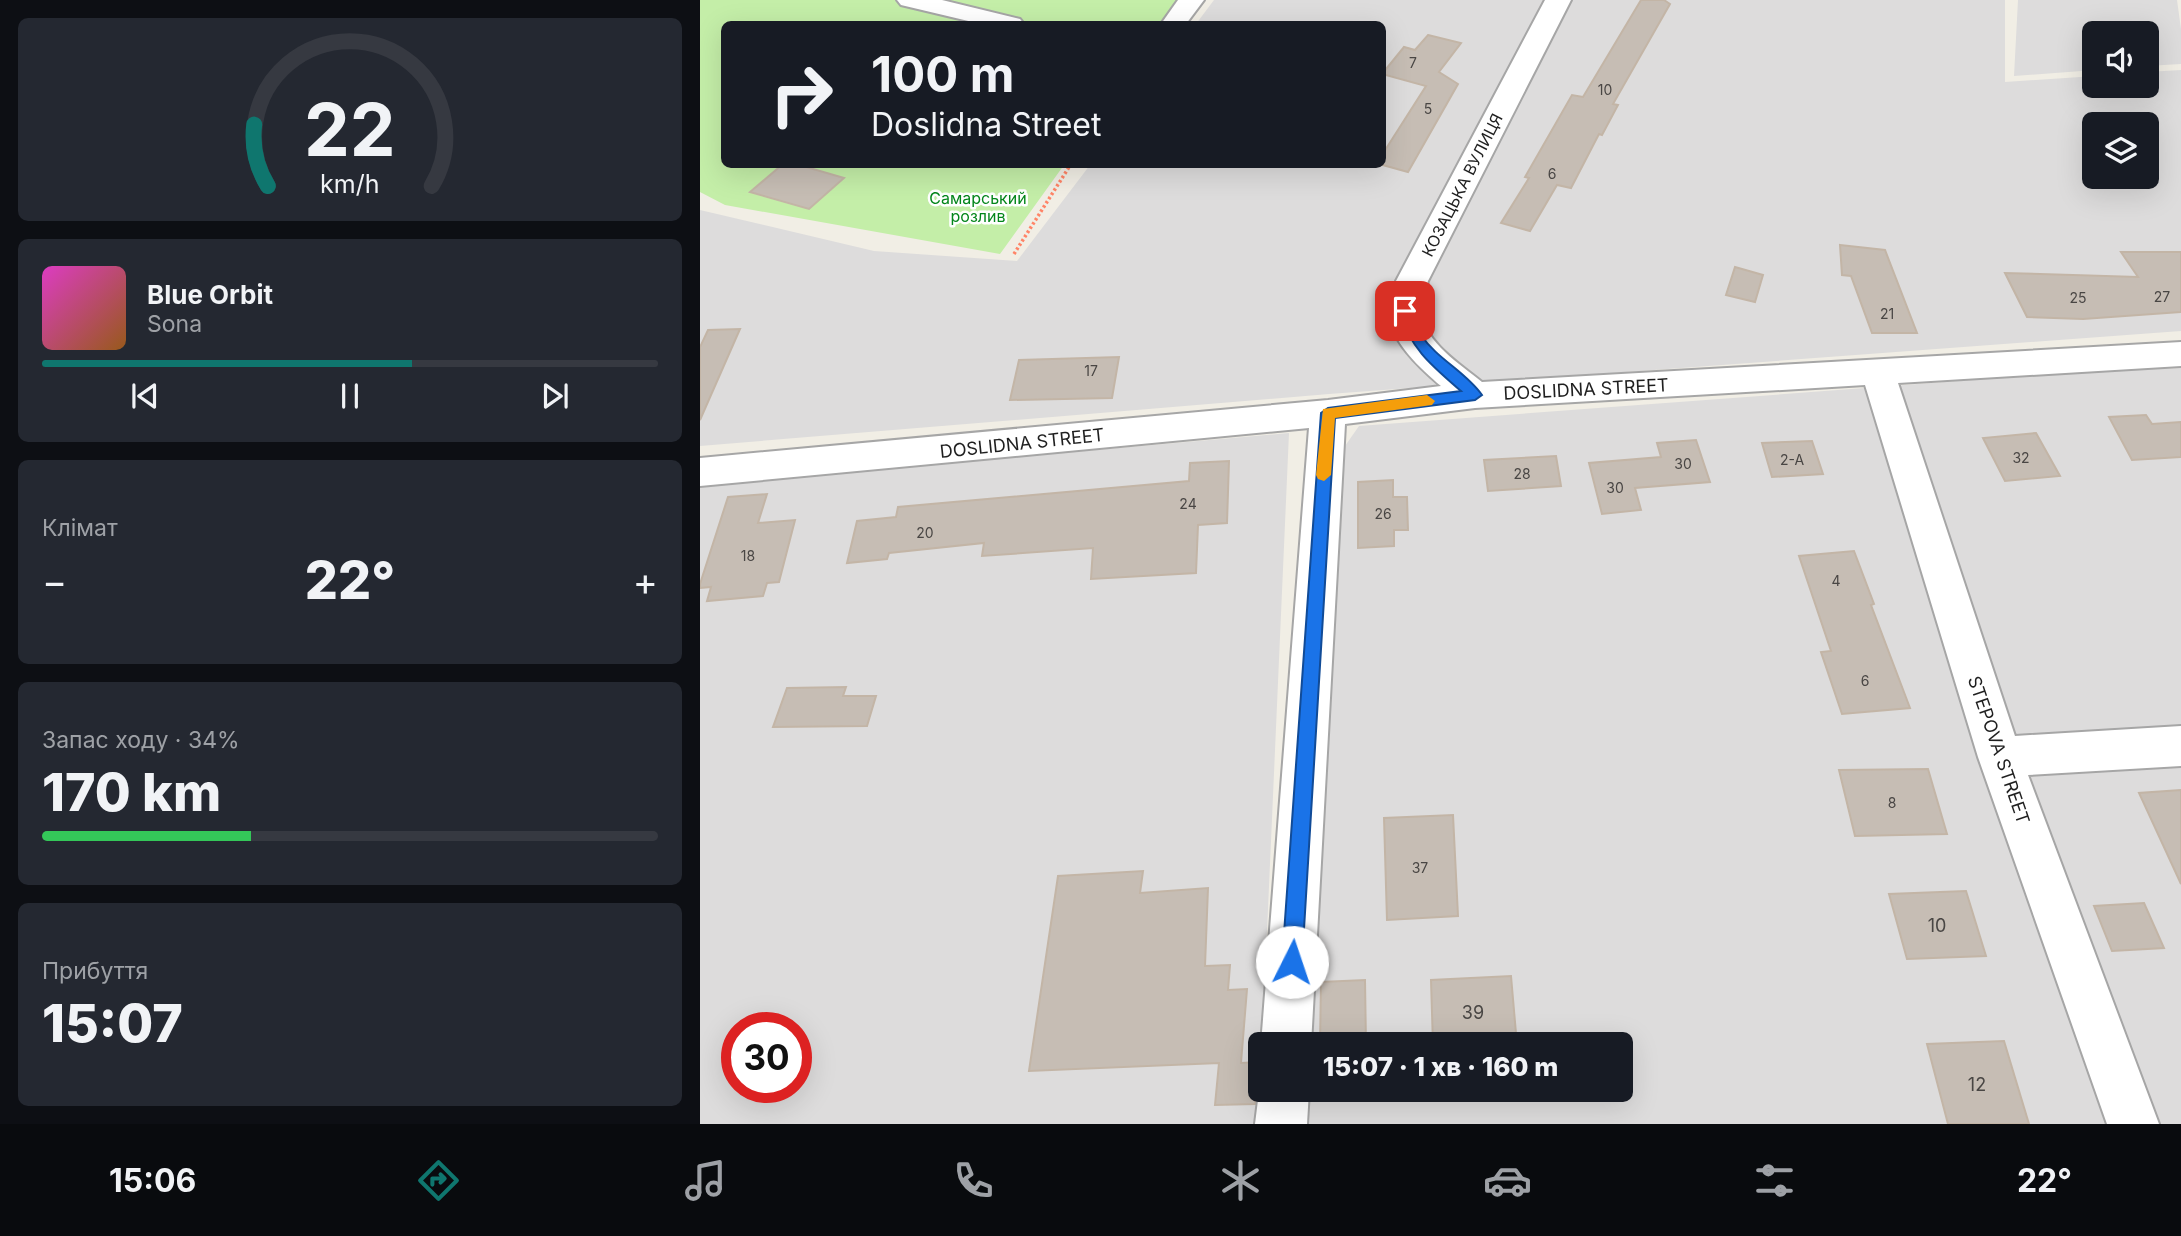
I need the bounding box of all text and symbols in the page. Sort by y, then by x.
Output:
map controls [2082,21,2159,189]
button: sound [2082,21,2159,98]
text: 100 m [871,45,1015,104]
icon: right [756,49,847,140]
house number: 7 [1409,54,1417,71]
house number: 10 [1598,81,1612,98]
text: 22 [304,85,396,174]
house number: 5 [1424,100,1432,117]
text: Doslidna Street [871,105,1101,144]
street label: КОЗАЦЬКА ВУЛИЦЯ [1417,110,1507,260]
button: layers [2082,112,2159,189]
house number: 6 [1548,165,1556,182]
text: km/h [320,168,380,198]
park label: Самарський розлив [929,188,1027,226]
text: Blue Orbit [147,279,273,310]
pin [1375,281,1435,341]
house number: 27 [2154,288,2170,305]
house number: 25 [2069,289,2087,306]
icon: arrive [1386,292,1424,330]
house number: 21 [1880,305,1894,322]
text: Sona [147,310,202,338]
house number: 17 [1084,362,1098,379]
street label: DOSLIDNA STREET [1503,374,1669,404]
icon: previous [126,377,164,415]
icon: pause [331,377,369,415]
icon: next [536,377,574,415]
street label: DOSLIDNA STREET [939,424,1105,462]
house number: 32 [2012,449,2030,466]
house number: 2-А [1780,451,1804,468]
house number: 30 [1674,455,1692,472]
house number: 28 [1513,465,1531,482]
house number: 30 [1606,479,1624,496]
house number: 24 [1179,495,1197,512]
house number: 26 [1374,505,1392,522]
text: Клімат [42,514,118,542]
house number: 20 [916,524,934,541]
house number: 18 [741,547,755,564]
text: 22° [305,549,395,612]
text: − [42,558,67,604]
text: + [633,558,658,604]
house number: 4 [1831,572,1841,589]
house number: 6 [1861,672,1869,689]
street label: STEPOVA STREET [1964,673,2034,827]
text: Запас ходу · 34% [42,726,240,754]
text: 170 km [42,761,221,824]
house number: 8 [1888,794,1896,811]
house number: 37 [1412,859,1428,876]
house number: 10 [1928,915,1946,936]
position arrow [1255,925,1329,999]
text: Прибуття [42,957,148,985]
text: 15:07 [42,992,183,1055]
house number: 39 [1462,1002,1484,1023]
speed limit sign: 30 [721,1012,812,1103]
text: 15:07 · 1 хв · 160 m [1323,1051,1558,1082]
house number: 12 [1968,1074,1986,1095]
icon: directions [414,1156,463,1205]
icon: music [681,1156,730,1205]
icon: phone [949,1156,998,1205]
icon: climate [1216,1156,1265,1205]
icon: car [1483,1156,1532,1205]
icon: filters [1750,1156,1799,1205]
text: 15:06 [109,1161,196,1200]
text: 22° [2017,1161,2072,1200]

